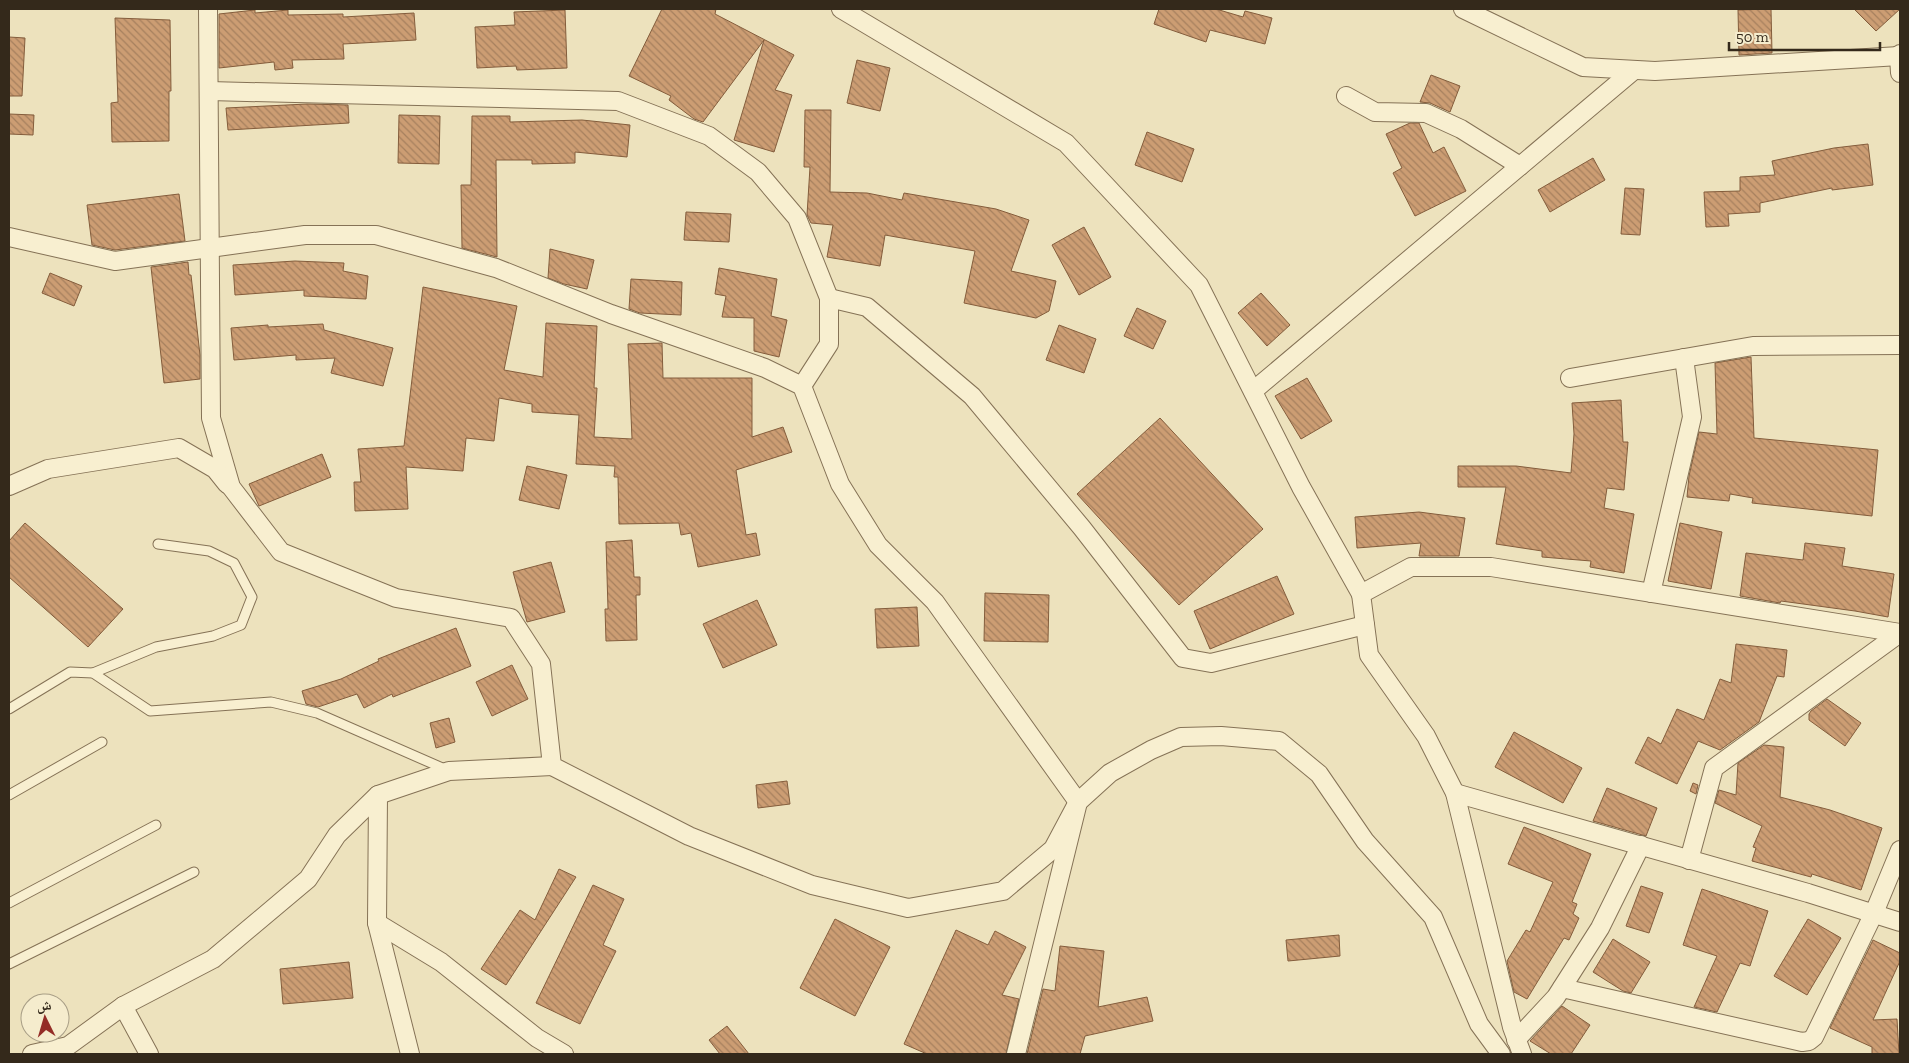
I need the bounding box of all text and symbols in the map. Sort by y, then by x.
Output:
scale bar [1729,20,1880,52]
text: 50 m [1736,28,1769,46]
north arrow [20,993,70,1043]
text: ش [36,996,52,1015]

